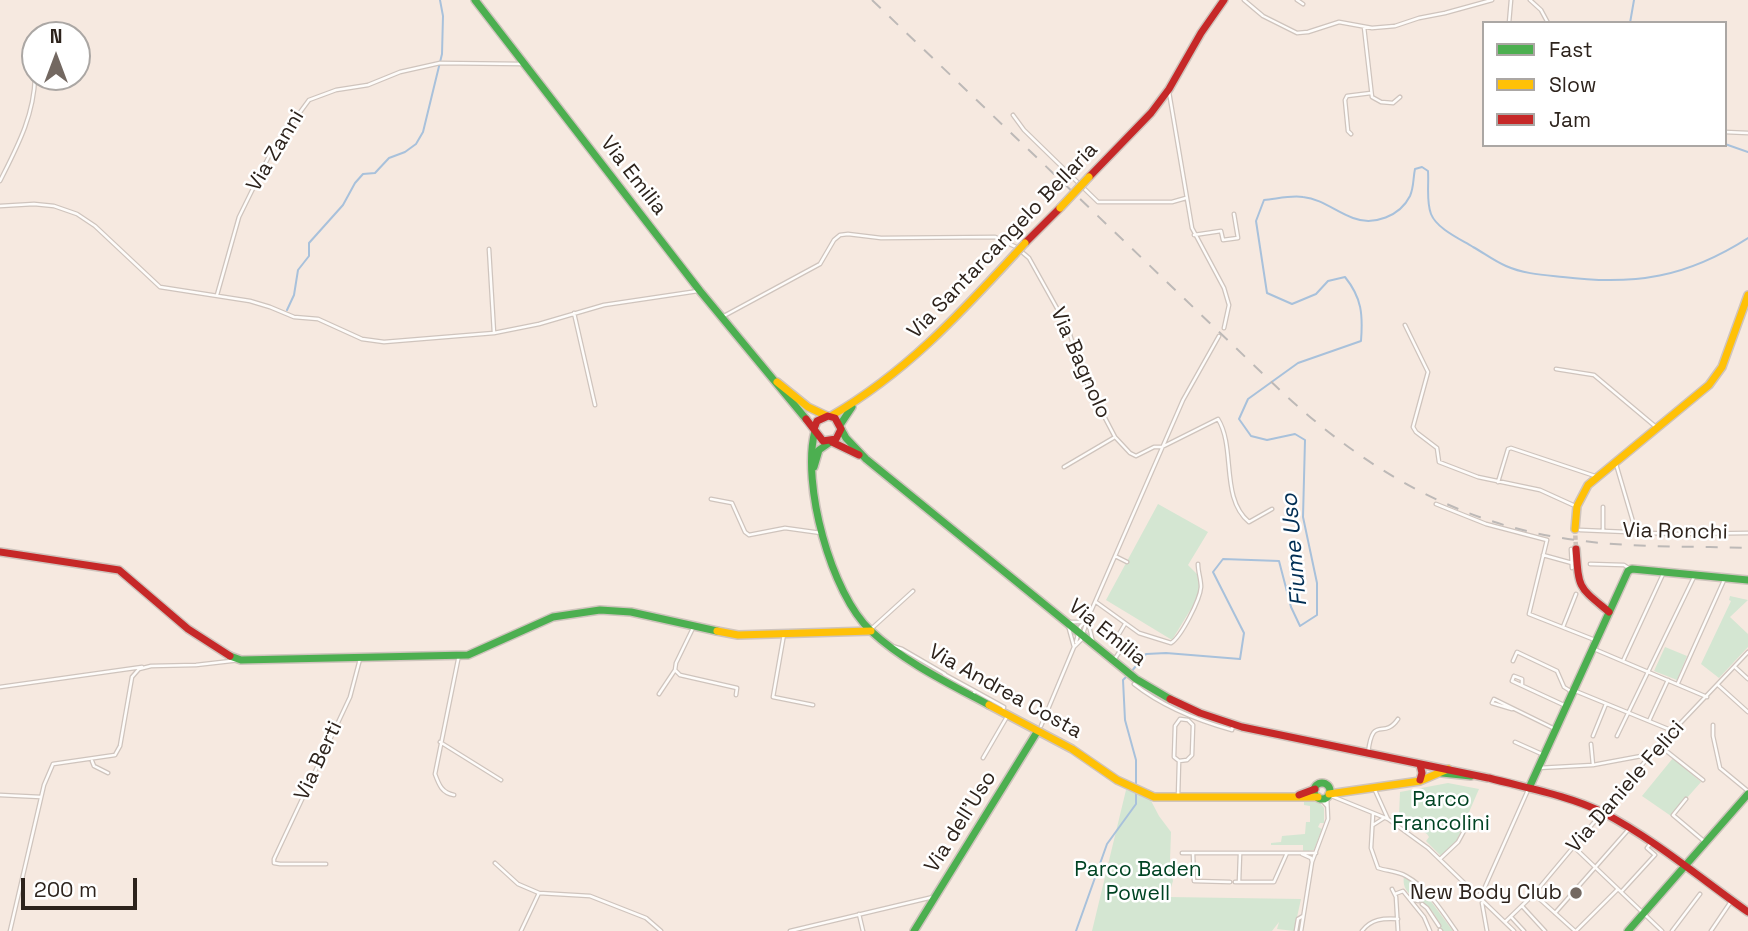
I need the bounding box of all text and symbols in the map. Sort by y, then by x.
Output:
north arrow [21,21,91,91]
legend [1482,21,1727,147]
text: N [50,24,62,49]
text: Fast [1549,36,1593,63]
text: Slow [1549,71,1597,98]
street label: Via Zanni [242,106,310,196]
text: Jam [1549,106,1591,133]
street label: Via Emilia [594,132,672,220]
street label: Via Santarcangelo Bellaria [903,138,1103,344]
street label: Via Bagnolo [1044,304,1116,422]
water label: Fiume Uso [1276,492,1314,608]
street label: Via Ronchi [1622,518,1728,546]
street label: Via Emilia [1063,594,1151,672]
street label: Via Andrea Costa [924,639,1086,745]
street label: Via Daniele Felici [1562,716,1690,858]
street label: Via Berti [290,717,348,805]
street label: Via dell'Uso [920,766,1002,878]
park label: Parco Francolini [1392,787,1490,837]
park label: Parco Baden Powell [1074,857,1202,907]
scale bar [24,864,140,908]
text: 200 m [34,876,97,903]
place label: New Body Club [1410,880,1562,906]
marker: New Body Club [1568,885,1584,901]

